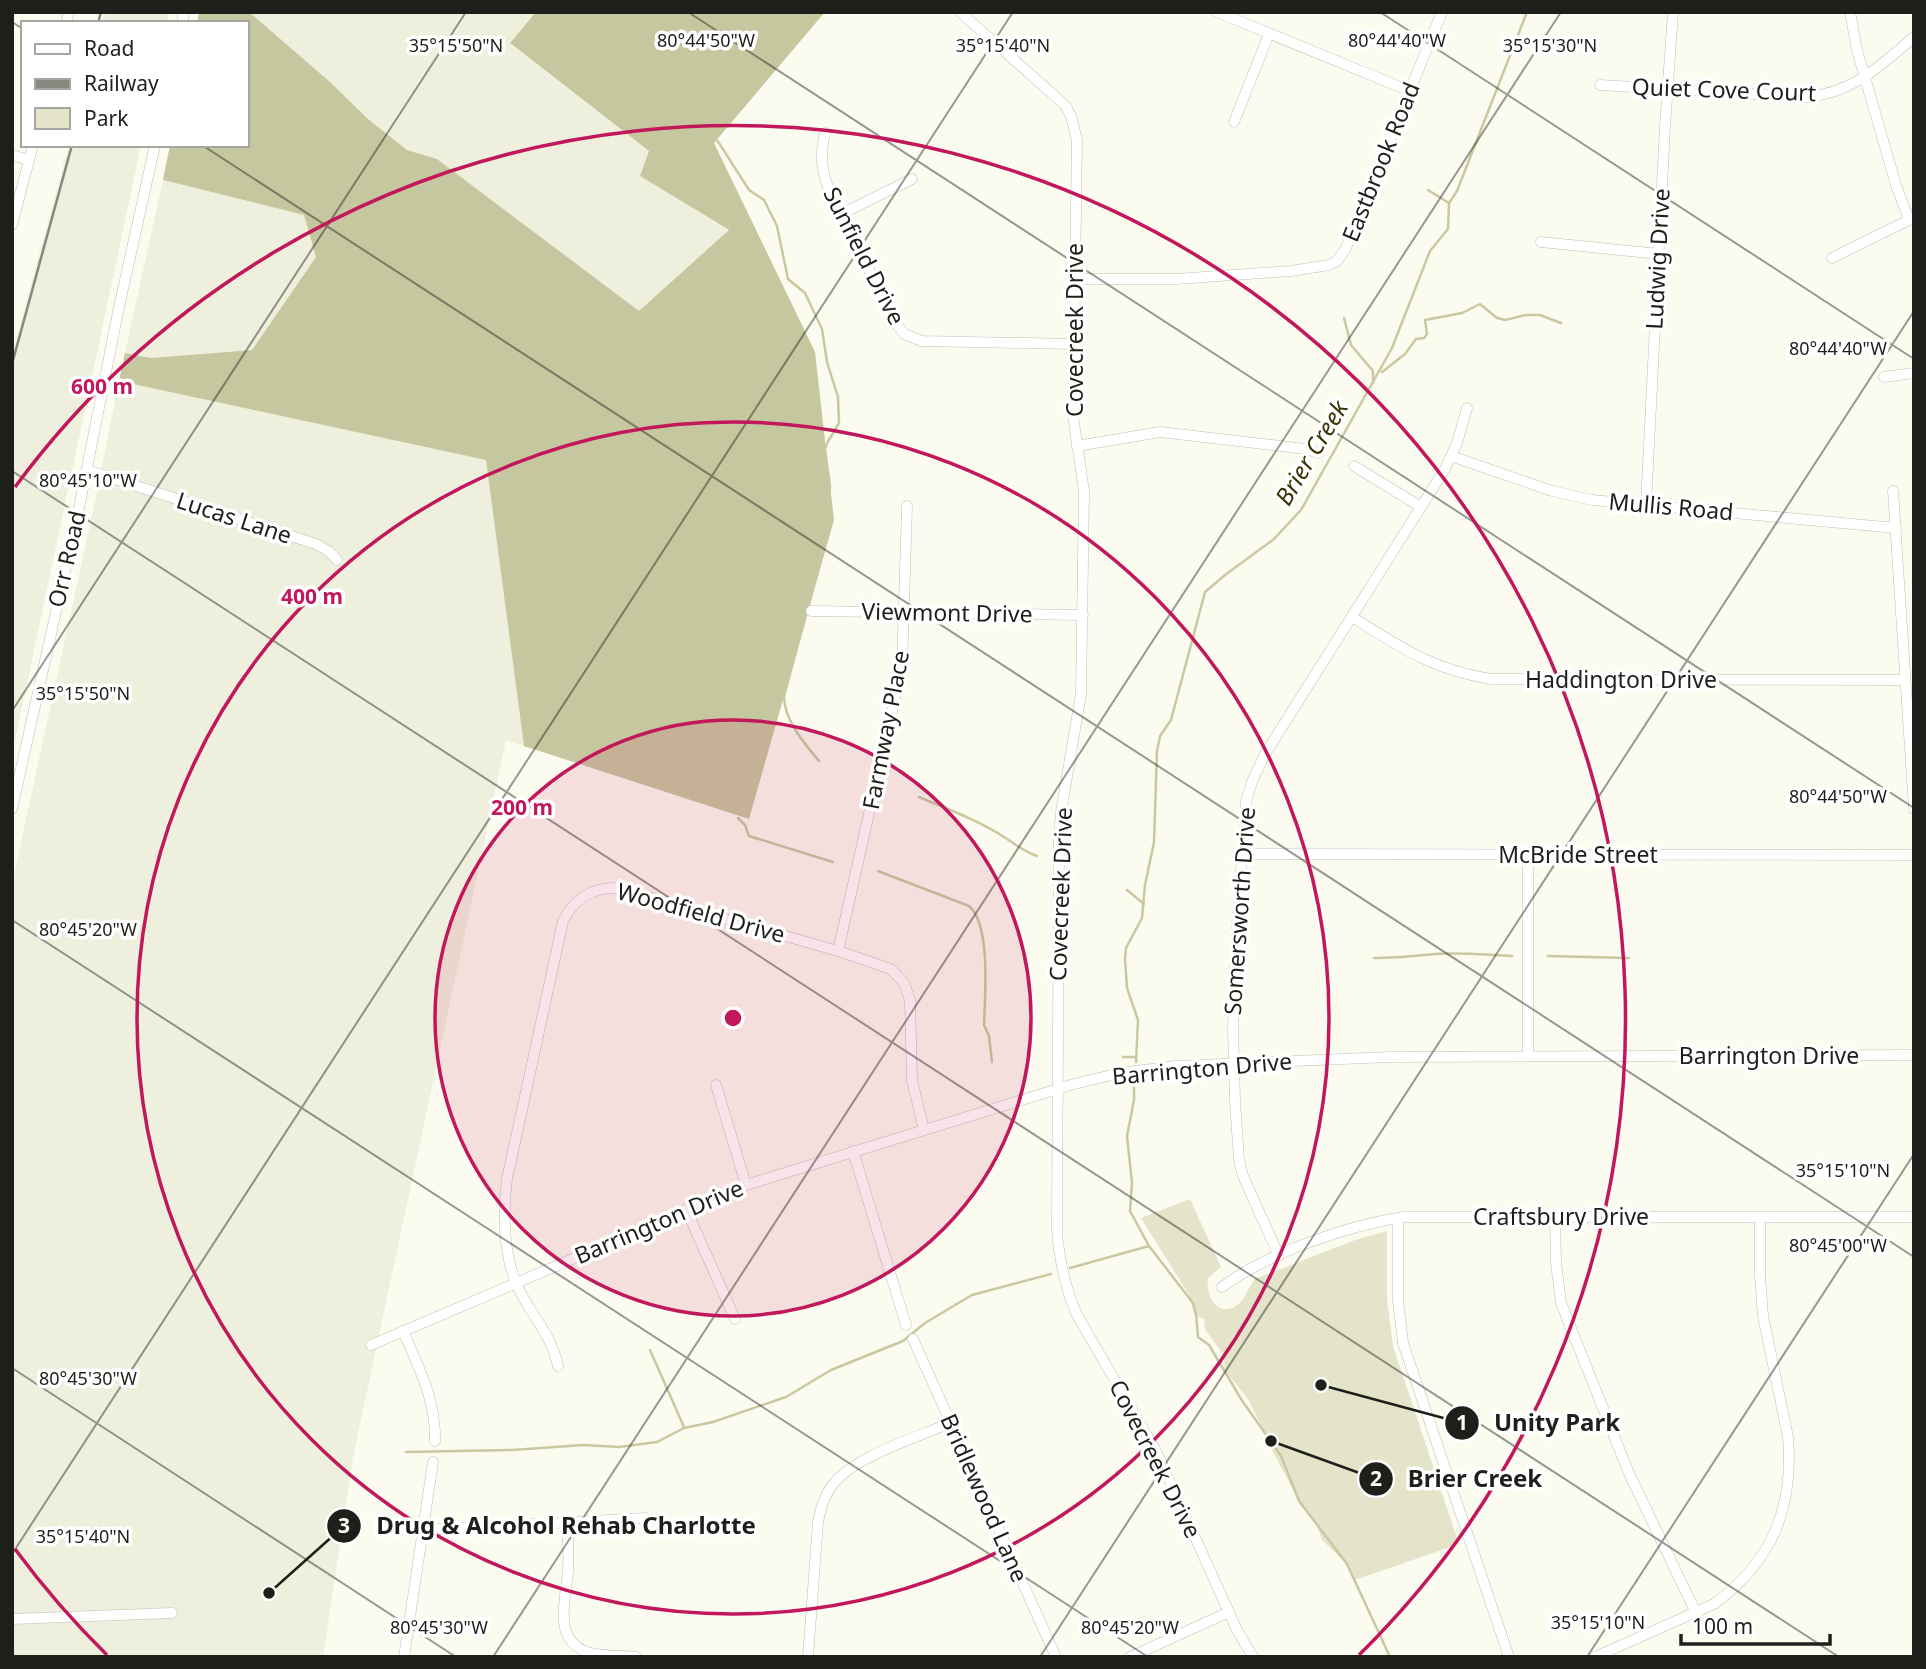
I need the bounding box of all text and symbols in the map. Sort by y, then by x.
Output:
legend [21,21,248,147]
text: 80°44'50"W [657,28,755,52]
text: 80°44'40"W [1348,28,1446,52]
text: 35°15'50"N [409,33,503,57]
text: 35°15'40"N [956,33,1050,57]
text: 35°15'30"N [1503,33,1597,57]
text: Road [84,34,134,62]
text: Railway [84,69,159,97]
street label: Quiet Cove Court [1631,70,1817,108]
street label: Eastbrook Road [1333,77,1427,246]
text: Park [84,104,129,132]
street label: Sunfield Drive [816,181,913,330]
street label: Ludwig Drive [1637,187,1677,330]
street label: Covecreek Drive [1058,243,1090,417]
text: 80°44'40"W [1789,336,1887,360]
text: 600 m [71,372,133,400]
water label: Brier Creek [1266,393,1356,511]
text: 80°45'10"W [39,468,137,492]
street label: Lucas Lane [173,483,296,551]
street label: Mullis Road [1607,485,1735,527]
street label: Orr Road [39,507,93,610]
text: 400 m [281,582,343,610]
street label: Viewmont Drive [861,595,1033,629]
street label: Farmway Place [854,648,916,812]
street label: Haddington Drive [1525,663,1717,695]
text: 35°15'50"N [36,681,130,705]
text: 80°44'50"W [1789,784,1887,808]
text: 200 m [491,793,553,821]
street label: Somersworth Drive [1216,806,1262,1016]
street label: Covecreek Drive [1041,807,1079,981]
street label: McBride Street [1498,838,1658,870]
street label: Woodfield Drive [614,874,789,950]
text: 80°45'20"W [39,917,137,941]
centre of rings [721,1006,745,1030]
street label: Barrington Drive [1679,1039,1859,1071]
street label: Barrington Drive [1111,1044,1293,1092]
text: 35°15'10"N [1796,1158,1890,1182]
street label: Barrington Drive [569,1171,748,1271]
street label: Craftsbury Drive [1473,1200,1649,1232]
text: 80°45'00"W [1789,1233,1887,1257]
text: 80°45'30"W [39,1366,137,1390]
street label: Covecreek Drive [1102,1374,1210,1543]
callout: Unity Park [1445,1401,1634,1446]
text: Unity Park [1494,1405,1620,1438]
street label: Bridlewood Lane [933,1408,1036,1587]
text: 1 [1456,1408,1468,1436]
callout: Brier Creek [1359,1456,1556,1501]
text: Brier Creek [1408,1461,1542,1494]
text: 2 [1370,1464,1382,1492]
callout: Drug & Alcohol Rehab Charlotte [327,1503,769,1548]
text: Drug & Alcohol Rehab Charlotte [376,1508,756,1541]
text: 3 [338,1511,350,1539]
text: 35°15'40"N [36,1524,130,1548]
scale bar [1681,1602,1830,1646]
text: 35°15'10"N [1551,1610,1645,1634]
text: 100 m [1692,1612,1753,1640]
text: 80°45'30"W [390,1615,488,1639]
text: 80°45'20"W [1081,1615,1179,1639]

